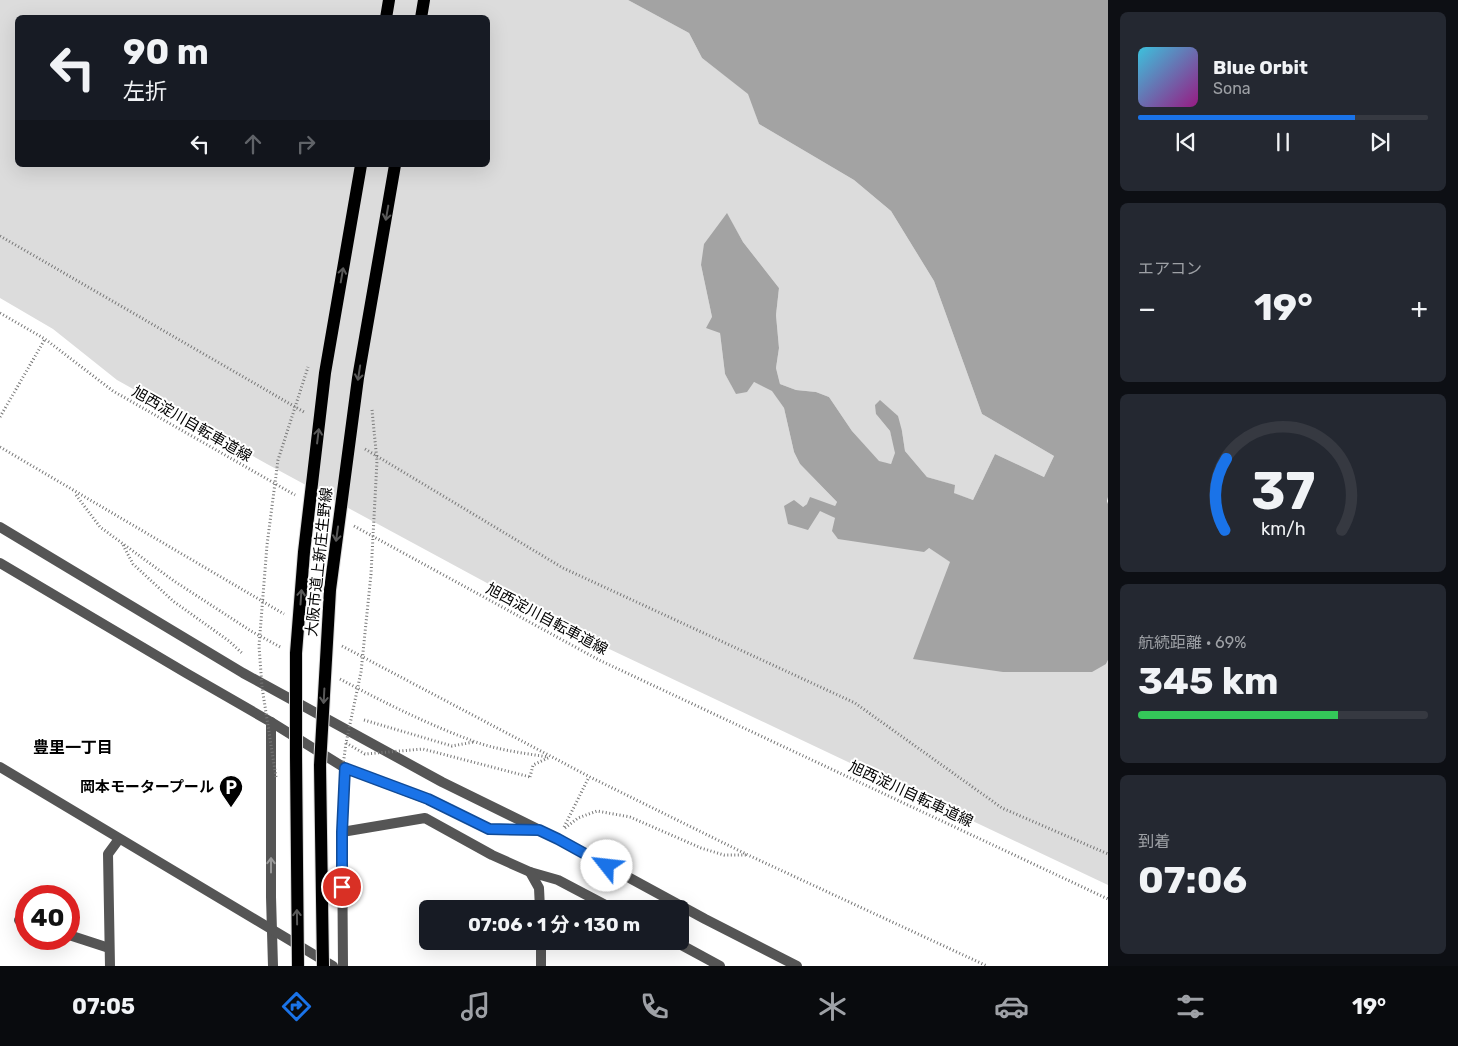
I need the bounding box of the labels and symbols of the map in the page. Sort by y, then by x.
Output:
one-way arrow [381,205,391,221]
one-way arrow [337,268,347,284]
one-way arrow [354,365,364,381]
street label: 旭西淀川自転車道線 [129,382,255,466]
one-way arrow [313,428,323,444]
street label: 大阪市道上新庄生野線 [302,486,336,638]
one-way arrow [332,526,342,542]
street label: 旭西淀川自転車道線 [483,579,611,659]
one-way arrow [296,590,305,606]
one-way arrow [320,688,329,704]
district label: 豊里一丁目 [33,738,113,757]
street label: 旭西淀川自転車道線 [846,757,976,831]
parking icon: 岡本モータープール [218,774,244,808]
place label: 岡本モータープール [80,778,214,796]
position arrow [580,839,632,891]
one-way arrow [266,857,276,874]
pin [321,866,363,908]
speed limit sign: 40 [15,885,80,950]
one-way arrow [293,910,302,926]

